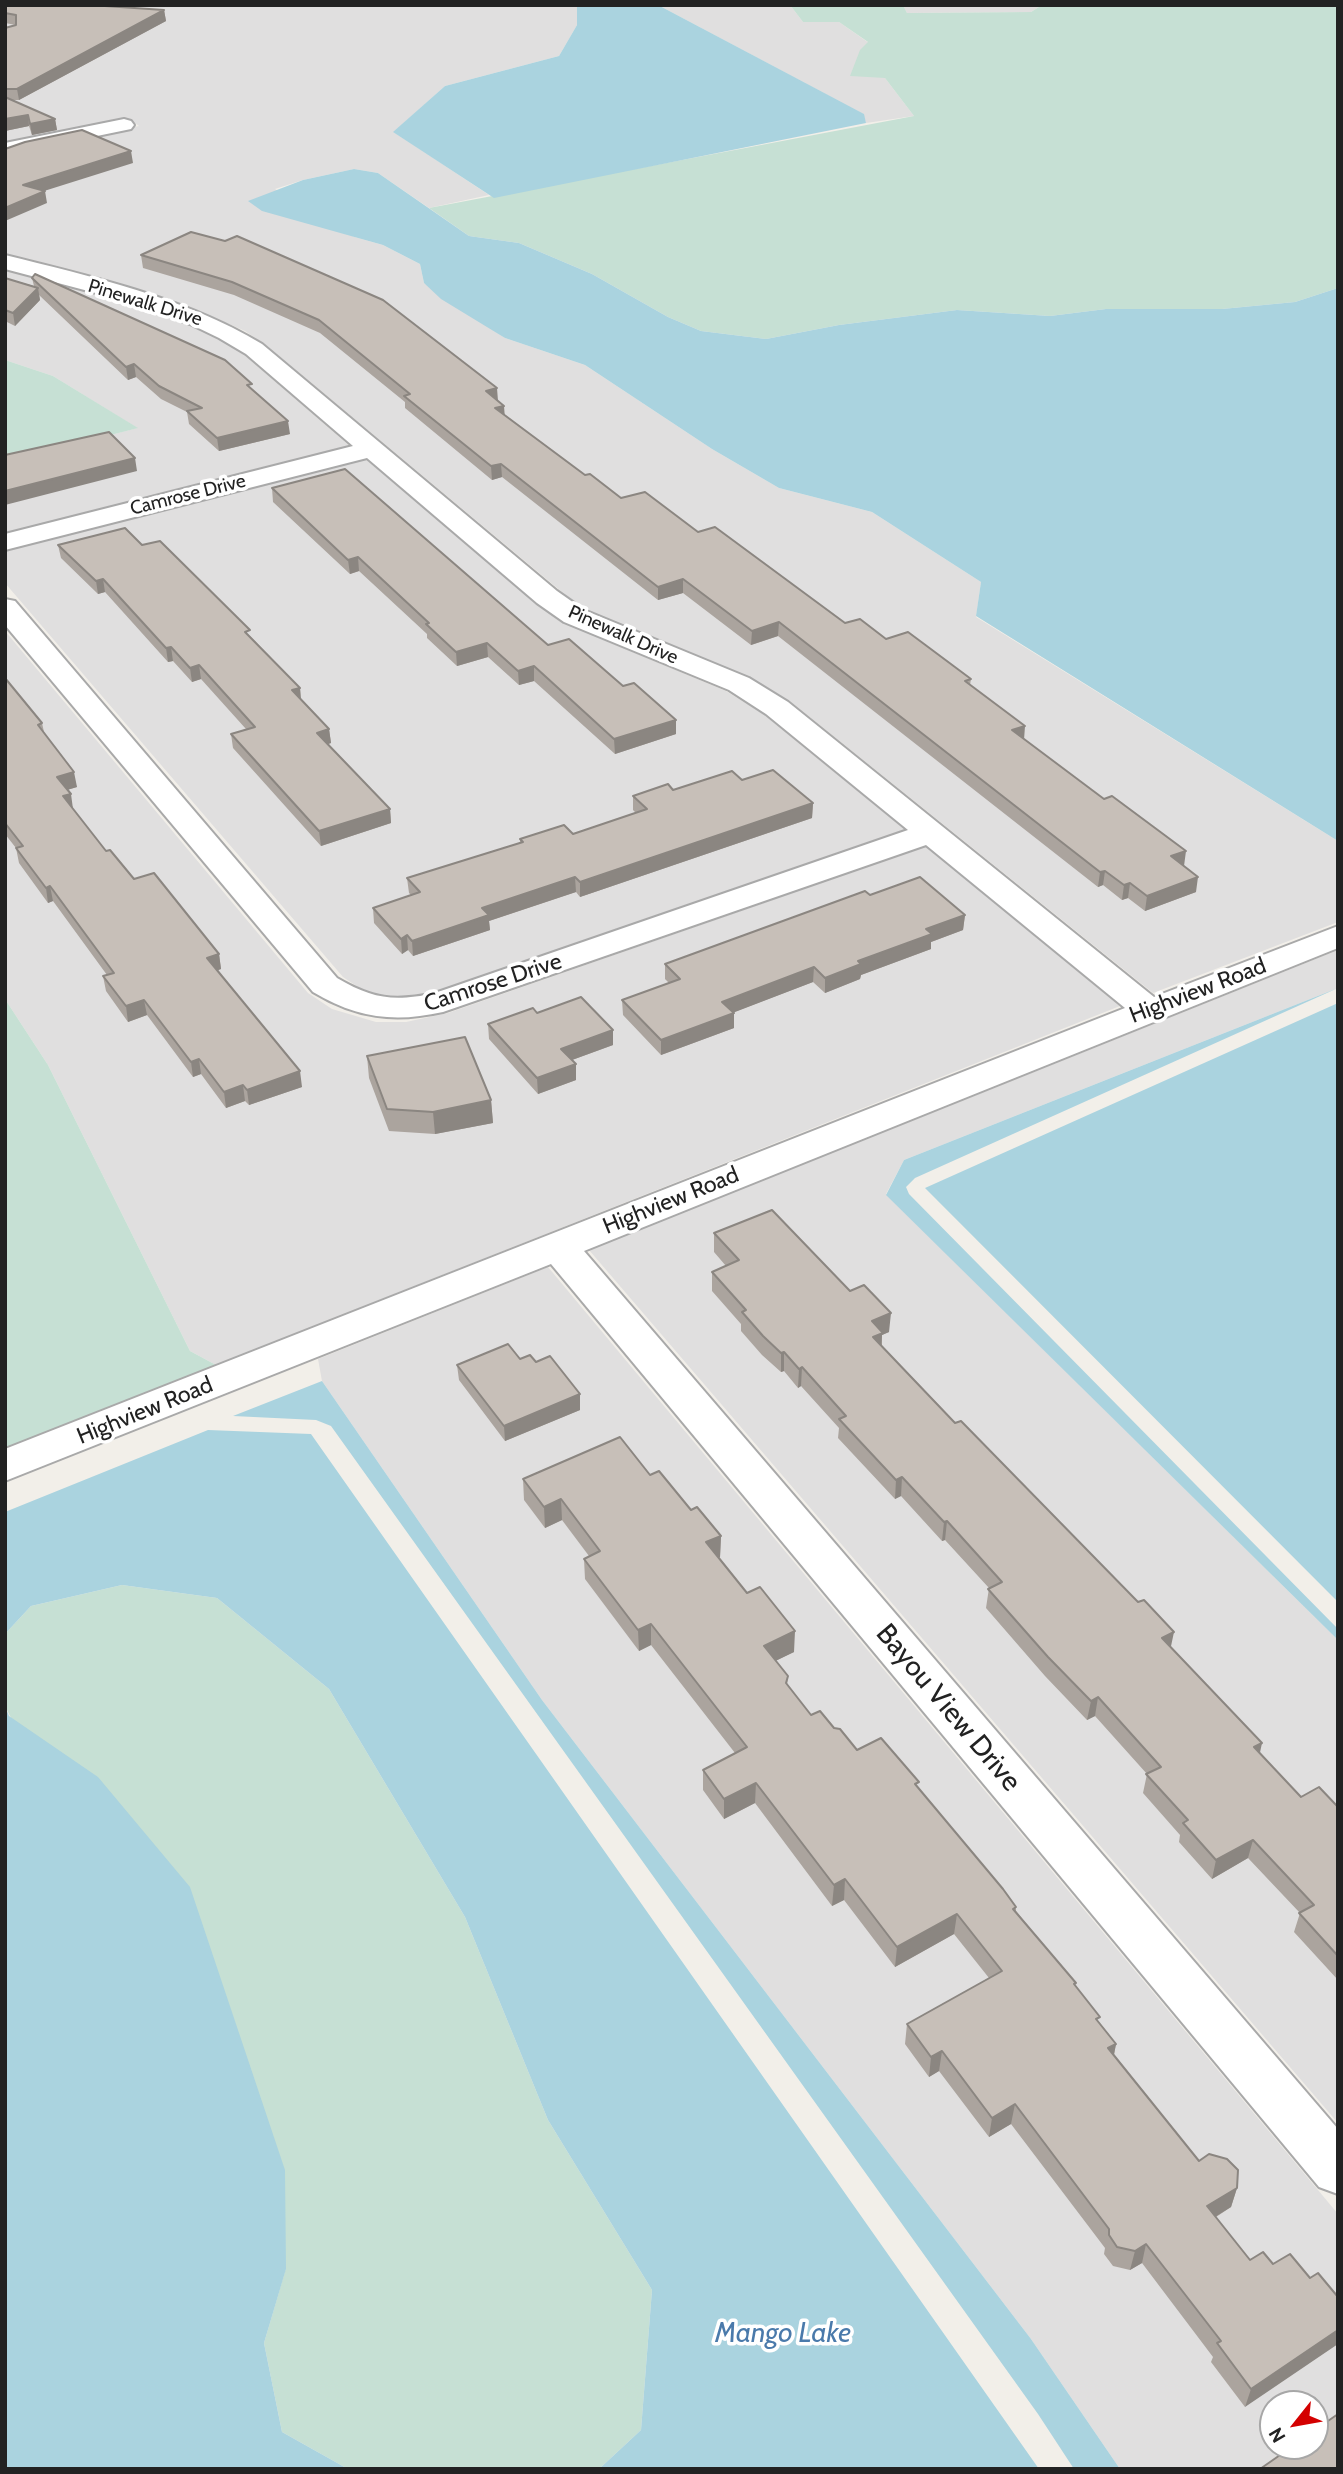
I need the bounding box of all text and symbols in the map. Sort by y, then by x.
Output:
street label: Pinewalk Drive [85,275,205,331]
street label: Camrose Drive [128,470,248,520]
street label: Pinewalk Drive [565,601,681,669]
street label: Camrose Drive [421,948,565,1018]
street label: Highview Road [1126,952,1270,1030]
street label: Highview Road [599,1161,743,1241]
street label: Highview Road [73,1371,217,1451]
street label: Bayou View Drive [868,1618,1028,1798]
water label: Mango Lake [715,2317,851,2351]
north arrow [1259,2390,1329,2460]
text: N [1264,2423,1291,2447]

